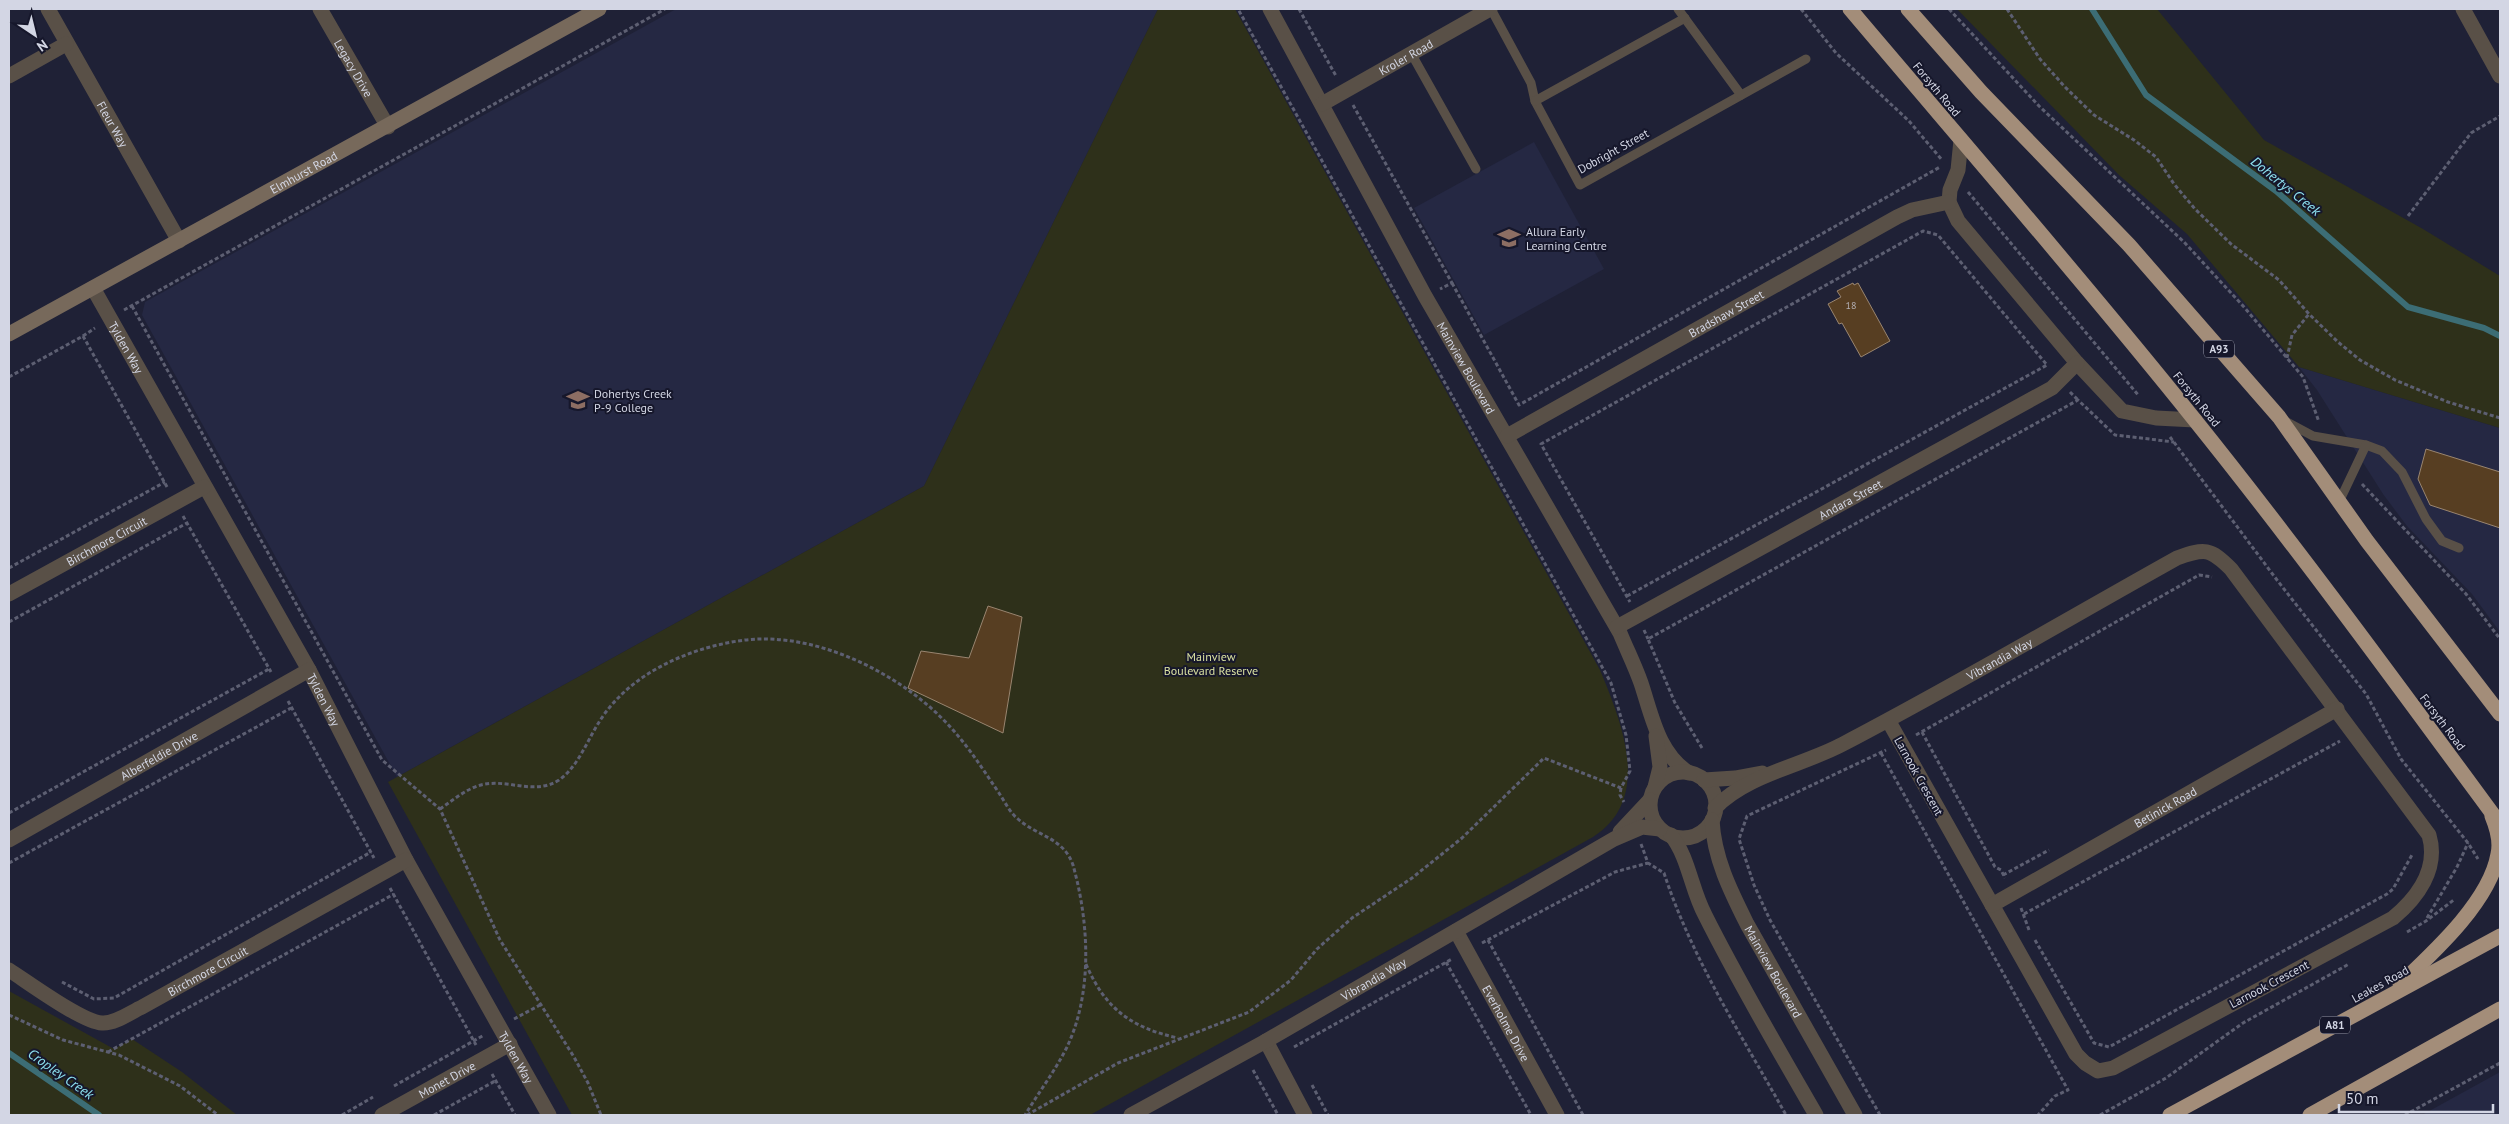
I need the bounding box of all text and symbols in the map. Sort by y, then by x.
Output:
north arrow [10,10,60,60]
street label: Kroler Road [1376,35,1435,78]
text: N [34,36,51,56]
street label: Legacy Drive [331,36,377,100]
street label: Forsyth Road [1910,59,1964,119]
street label: Fleur Way [94,98,132,150]
street label: Dobright Street [1575,125,1651,177]
street label: Elmhurst Road [267,147,340,196]
water label: Dohertys Creek [2247,152,2325,220]
place label: Allura Early Learning Centre [1526,224,1607,253]
school or university icon: Allura Early Learning Centre [1496,225,1522,251]
street label: Bradshaw Street [1686,286,1766,340]
house number: 18 [1846,299,1856,312]
street label: Tylden Way [106,319,147,376]
street label: Mainview Boulevard [1434,319,1499,416]
road number: A93 [2204,340,2234,358]
street label: Forsyth Road [2170,368,2224,430]
place label: Dohertys Creek P-9 College [594,386,672,415]
school or university icon: Dohertys Creek P-9 College [565,387,591,413]
street label: Andara Street [1816,475,1884,522]
street label: Birchmore Circuit [64,513,149,569]
street label: Vibrandia Way [1963,634,2035,684]
park label: Mainview Boulevard Reserve [1164,649,1258,678]
street label: Tylden Way [304,671,344,729]
street label: Forsyth Road [2417,691,2469,753]
street label: Alberfeldie Drive [117,727,200,783]
street label: Larnook Crescent [1891,734,1947,818]
street label: Betinick Road [2131,783,2199,830]
street label: Mainview Boulevard [1742,923,1806,1020]
street label: Birchmore Circuit [165,942,250,999]
street label: Vibrandia Way [1337,954,1409,1004]
street label: Larnook Crescent [2227,957,2311,1011]
street label: Leakes Road [2349,962,2411,1006]
street label: Everholme Drive [1480,982,1534,1064]
road number: A81 [2320,1016,2350,1034]
street label: Tylden Way [496,1028,537,1086]
water label: Cropley Creek [24,1045,98,1104]
street label: Monet Drive [416,1057,478,1101]
scale bar [2339,1082,2493,1114]
text: 50 m [2346,1089,2379,1108]

